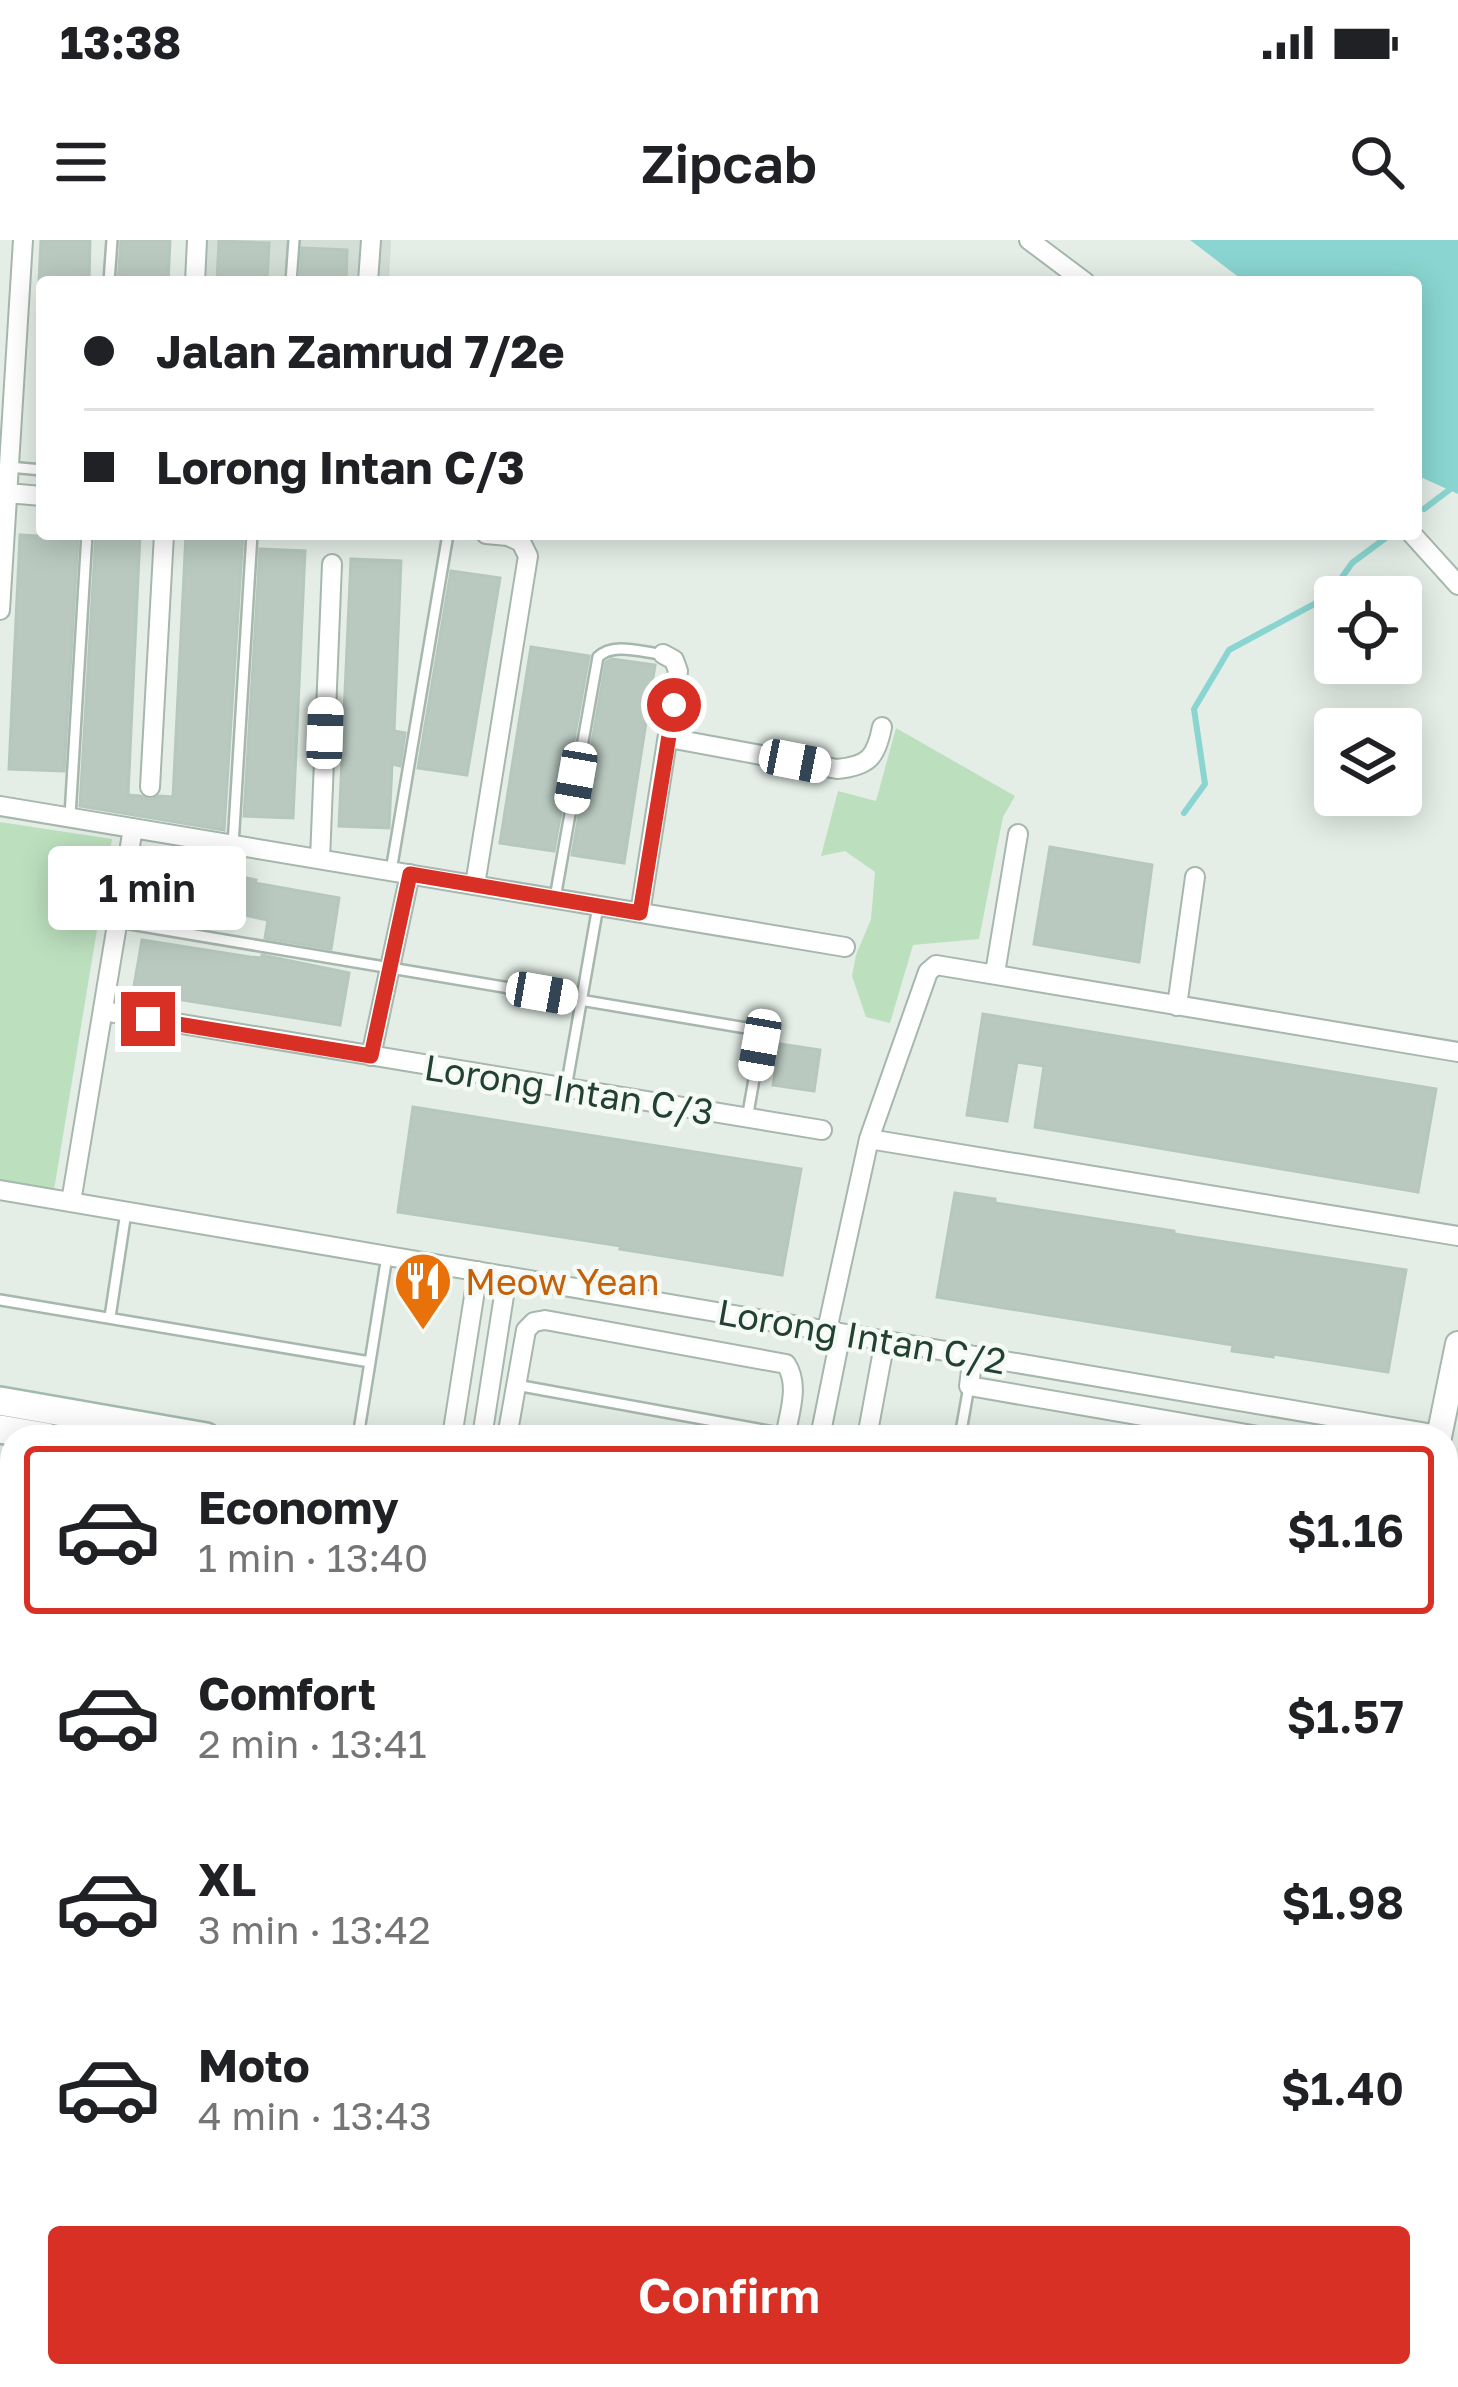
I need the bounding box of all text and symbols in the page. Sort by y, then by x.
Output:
text: 13:38 [60,15,181,69]
icon: menu [48,129,114,195]
icon: search [1344,129,1410,195]
text: Zipcab [641,130,817,195]
text: Jalan Zamrud 7/2e [156,324,565,378]
text: Lorong Intan C/3 [156,440,525,494]
map controls [1314,576,1422,816]
button: locate [1314,576,1422,684]
route start [647,678,701,732]
car [306,696,344,770]
button: layers [1314,708,1422,816]
car [756,736,834,786]
car [552,739,600,817]
callout: 1 min [49,845,247,929]
text: 1 min [98,864,196,911]
car [503,969,581,1017]
route end [121,992,175,1046]
car [736,1006,784,1084]
street label: Lorong Intan C/3 [421,1045,717,1133]
restaurant icon: Meow Yean [392,1250,454,1332]
place label: Meow Yean [465,1260,660,1303]
street label: Lorong Intan C/2 [715,1289,1009,1383]
icon: car [54,1476,162,1584]
text: Economy [198,1480,399,1534]
text: $1.16 [1287,1503,1404,1557]
text: 1 min · 13:40 [198,1534,428,1581]
icon: car [54,1662,162,1770]
text: Comfort [198,1666,376,1720]
text: $1.57 [1286,1689,1404,1743]
text: 2 min · 13:41 [198,1720,427,1767]
icon: car [54,1848,162,1956]
text: XL [198,1852,256,1906]
text: $1.98 [1281,1875,1404,1929]
text: 3 min · 13:42 [198,1906,431,1953]
icon: car [54,2034,162,2142]
text: Moto [198,2038,310,2092]
text: $1.40 [1281,2061,1404,2115]
text: 4 min · 13:43 [198,2092,432,2139]
button: Confirm [48,2226,1410,2364]

